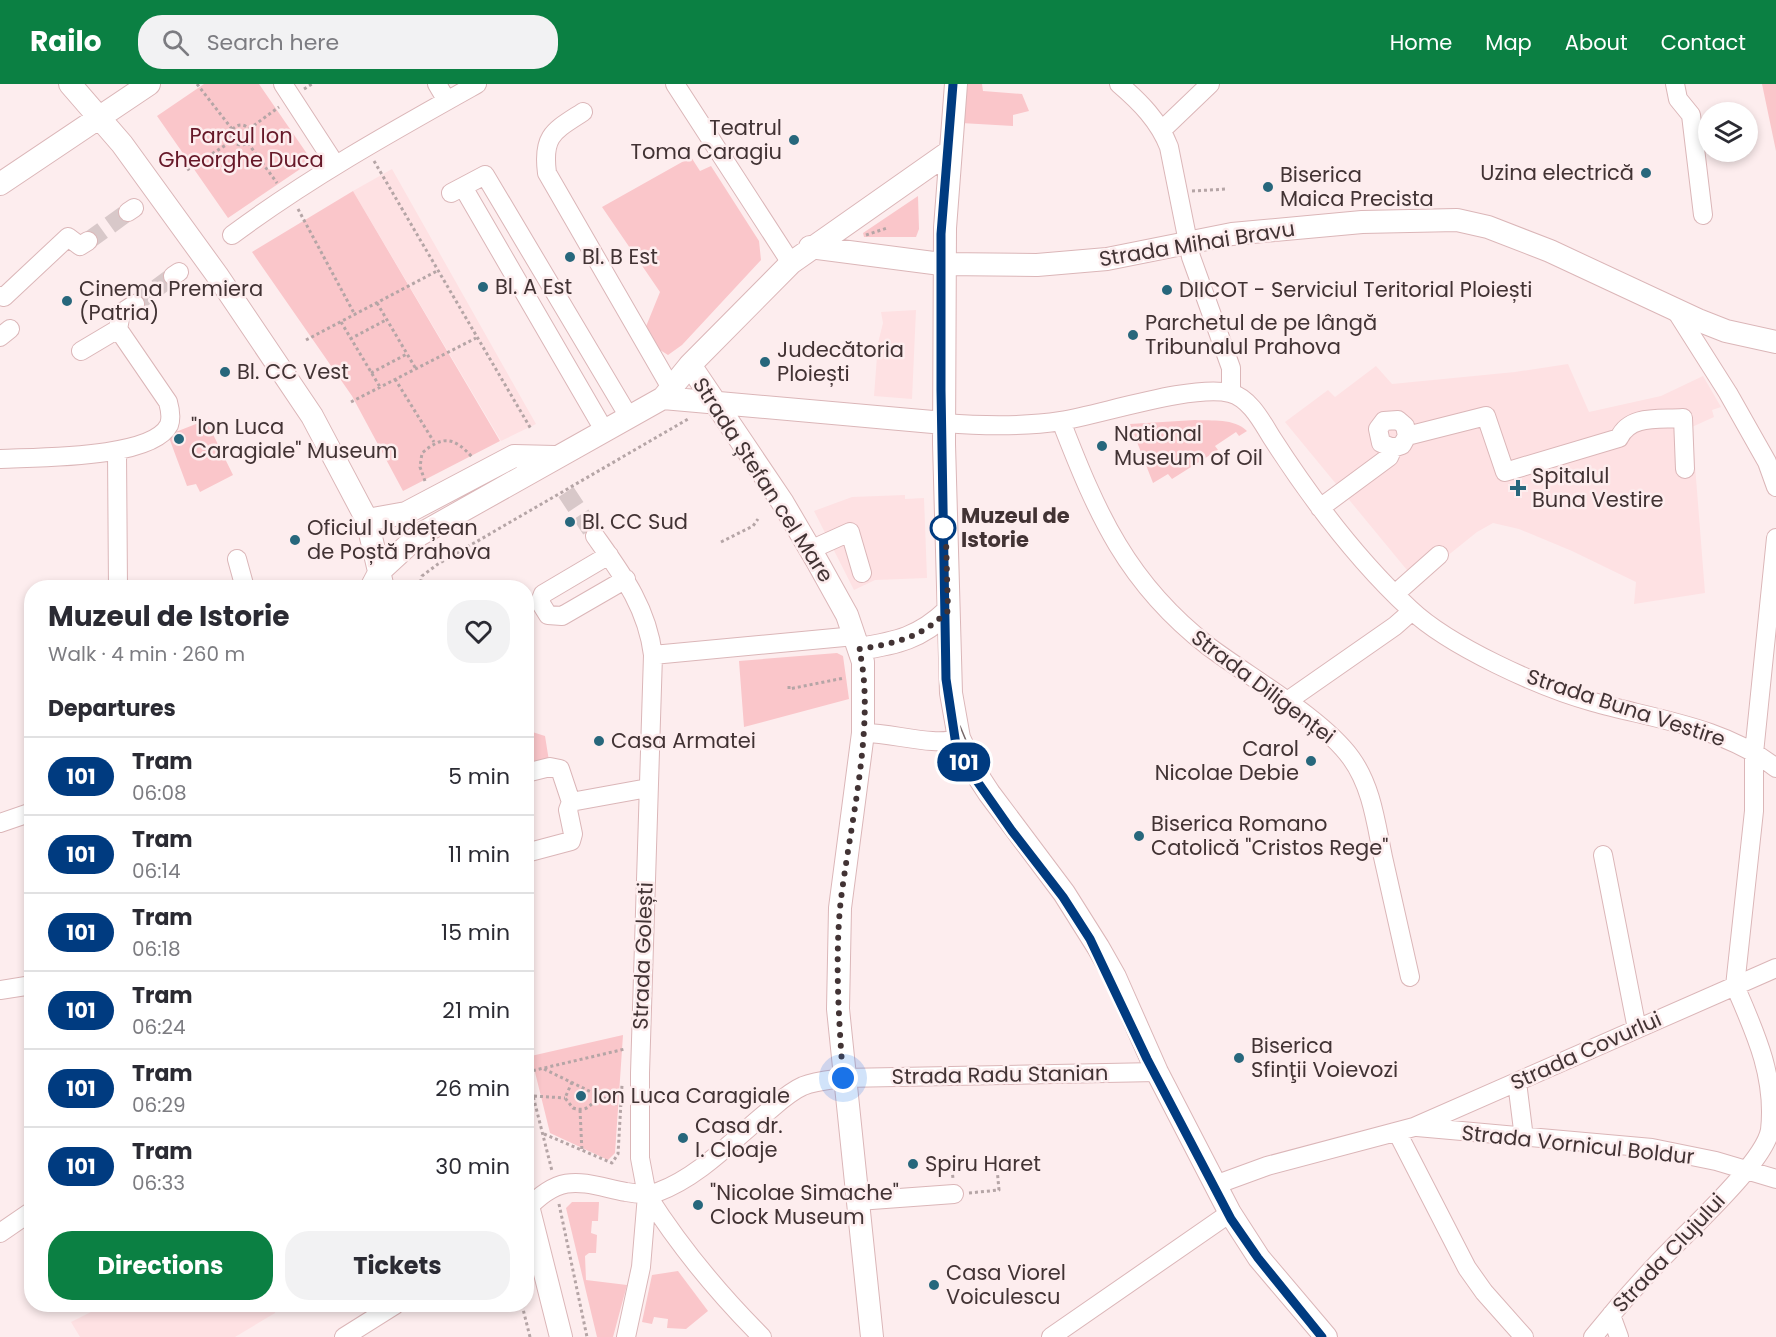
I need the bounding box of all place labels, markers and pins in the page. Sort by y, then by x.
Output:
place label: Teatrul Toma Caragiu [631,113,782,166]
marker: Teatrul Toma Caragiu [787,133,801,147]
place label: Uzina electrică [1480,158,1634,187]
place label: Biserica Maica Precista [1280,160,1434,213]
marker: Uzina electrică [1639,166,1653,180]
marker: Biserica Maica Precista [1261,180,1275,194]
place label: Bl. B Est [582,242,658,271]
marker: Bl. B Est [563,250,577,264]
place label: Bl. A Est [495,272,572,301]
place label: Cinema Premiera (Patria) [79,274,263,327]
place label: DIICOT - Serviciul Teritorial Ploiești [1179,275,1532,304]
marker: Bl. A Est [476,280,490,294]
marker: DIICOT - Serviciul Teritorial Ploiești [1160,283,1174,297]
marker: Cinema Premiera (Patria) [60,294,74,308]
place label: Parchetul de pe lângă Tribunalul Prahova [1145,308,1377,361]
marker: Parchetul de pe lângă Tribunalul Prahova [1126,328,1140,342]
place label: Judecătoria Ploiești [777,335,904,388]
marker: Judecătoria Ploiești [758,355,772,369]
place label: Bl. CC Vest [237,357,349,386]
marker: Bl. CC Vest [218,365,232,379]
place label: "Ion Luca Caragiale" Museum [191,412,398,465]
place label: National Museum of Oil [1114,419,1263,472]
marker: "Ion Luca Caragiale" Museum [172,432,186,446]
marker: National Museum of Oil [1095,439,1109,453]
place label: Spitalul Buna Vestire [1532,461,1663,514]
marker: Spitalul Buna Vestire [1509,479,1527,497]
place label: Muzeul de Istorie [961,501,1070,554]
place label: Bl. CC Sud [582,507,688,536]
place label: Oficiul Județean de Poștă Prahova [307,513,491,566]
marker: Bl. CC Sud [563,515,577,529]
marker: Muzeul de Istorie [930,515,956,541]
marker: Oficiul Județean de Poștă Prahova [288,533,302,547]
place label: Casa Armatei [611,726,756,755]
marker: Casa Armatei [592,734,606,748]
place label: Carol Nicolae Debie [1155,734,1299,787]
marker: Carol Nicolae Debie [1304,754,1318,768]
place label: Biserica Romano Catolică "Cristos Rege" [1151,809,1388,862]
marker: Biserica Romano Catolică "Cristos Rege" [1132,829,1146,843]
place label: Biserica Sfinţii Voievozi [1251,1031,1398,1084]
marker: Biserica Sfinţii Voievozi [1232,1051,1246,1065]
place label: Ion Luca Caragiale [593,1081,790,1110]
marker: Ion Luca Caragiale [574,1089,588,1103]
place label: Casa dr. I. Cloaje [695,1111,783,1164]
marker: Casa dr. I. Cloaje [676,1131,690,1145]
place label: Spiru Haret [925,1149,1041,1178]
marker: Spiru Haret [906,1157,920,1171]
place label: "Nicolae Simache" Clock Museum [710,1178,899,1231]
marker: "Nicolae Simache" Clock Museum [691,1198,705,1212]
place label: Casa Viorel Voiculescu [946,1258,1066,1311]
marker: Casa Viorel Voiculescu [927,1278,941,1292]

